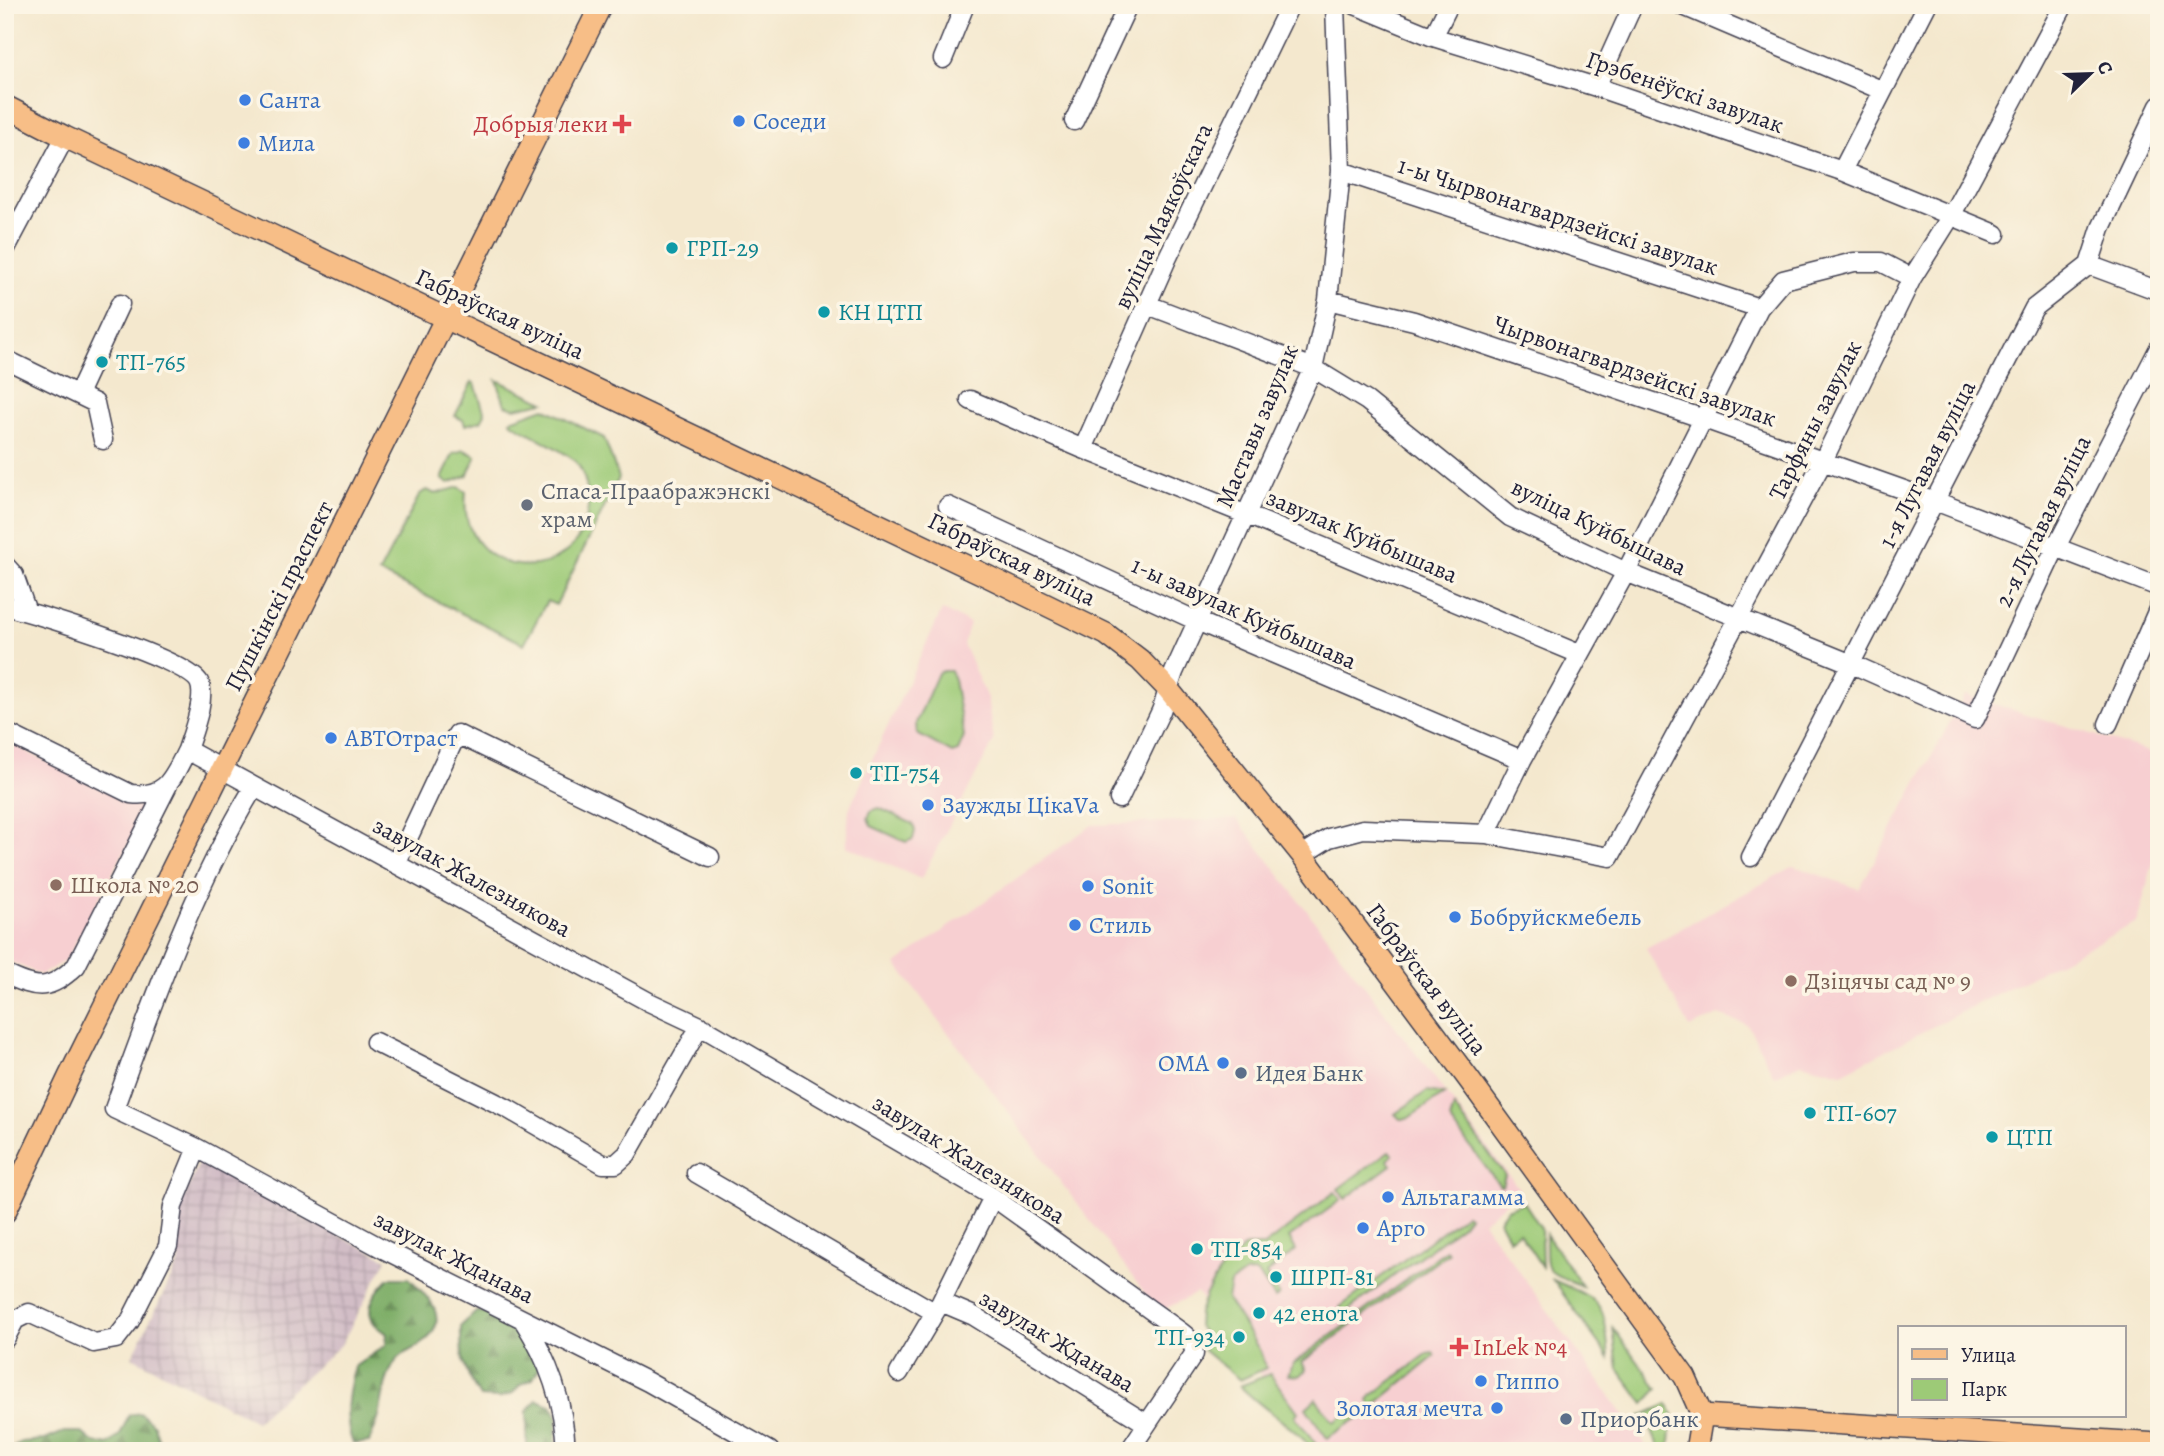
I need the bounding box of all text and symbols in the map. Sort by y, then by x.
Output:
north arrow [2056,38,2126,108]
street label: Грэбенёўскі завулак [1582,43,1788,141]
text: С [2090,57,2119,78]
place label: Санта [259,84,321,116]
marker: Санта [237,92,253,108]
place label: Соседи [753,105,827,137]
place label: Добрыя леки [474,108,608,140]
marker: Соседи [731,113,747,129]
marker: Добрыя леки [614,116,630,132]
street label: вуліца Маякоўскага [1106,118,1220,314]
place label: Мила [258,127,315,159]
marker: Мила [236,135,252,151]
street label: 1-ы Чырвонагвардзейскі завулак [1394,149,1722,283]
place label: ГРП-29 [686,232,759,264]
marker: ГРП-29 [664,240,680,256]
street label: Габраўская вуліца [410,261,590,367]
place label: КН ЦТП [838,296,923,328]
marker: КН ЦТП [816,304,832,320]
street label: Чырвонагвардзейскі завулак [1489,308,1781,434]
street label: Тарфяны завулак [1761,335,1869,505]
street label: Маставы завулак [1208,339,1306,513]
place label: ТП-765 [116,346,186,378]
marker: ТП-765 [94,354,110,370]
street label: 1-я Лугавая вуліца [1871,375,1983,553]
street label: 2-я Лугавая вуліца [1988,430,2098,612]
street label: вуліца Куйбышава [1506,471,1692,583]
place label: Спаса-Праабражэнскі храм [541,475,771,535]
street label: завулак Куйбышава [1261,481,1463,591]
street label: Пушкінскі праспект [217,495,341,697]
marker: Спаса-Праабражэнскі храм [519,497,535,513]
street label: Габраўская вуліца [923,505,1101,613]
street label: 1-ы завулак Куйбышава [1126,549,1362,677]
place label: АВТОтраст [344,722,458,754]
marker: АВТОтраст [323,730,339,746]
place label: ТП-754 [870,757,940,789]
marker: ТП-754 [848,765,864,781]
place label: Заужды ЦікаVа [942,789,1099,821]
marker: Заужды ЦікаVа [920,797,936,813]
street label: завулак Жалезнякова [367,809,577,945]
place label: Школа № 20 [70,869,199,901]
place label: Sonit [1102,870,1154,902]
marker: Школа № 20 [48,877,64,893]
marker: Sonit [1080,878,1096,894]
street label: Габраўская вуліца [1359,896,1495,1062]
place label: Бобруйскмебель [1469,901,1642,933]
place label: Стиль [1089,909,1152,941]
marker: Бобруйскмебель [1447,909,1463,925]
marker: Стиль [1067,917,1083,933]
place label: Дзіцячы сад № 9 [1805,965,1971,997]
marker: Дзіцячы сад № 9 [1783,973,1799,989]
place label: ОМА [1158,1047,1210,1079]
marker: ОМА [1215,1055,1231,1071]
place label: Идея Банк [1255,1057,1363,1089]
marker: Идея Банк [1233,1065,1249,1081]
street label: завулак Жалезнякова [866,1087,1072,1231]
place label: ТП-607 [1824,1097,1897,1129]
marker: ТП-607 [1802,1105,1818,1121]
place label: ЦТП [2006,1121,2053,1153]
marker: ЦТП [1984,1129,2000,1145]
place label: Альтагамма [1401,1181,1524,1213]
marker: Альтагамма [1380,1189,1396,1205]
street label: завулак Жданава [368,1203,540,1311]
place label: Арго [1376,1212,1425,1244]
marker: Арго [1355,1220,1371,1236]
place label: ТП-854 [1211,1233,1283,1265]
marker: ТП-854 [1189,1241,1205,1257]
place label: ШРП-81 [1290,1261,1374,1293]
marker: ШРП-81 [1268,1269,1284,1285]
street label: завулак Жданава [973,1282,1141,1400]
place label: 42 енота [1273,1297,1359,1329]
marker: 42 енота [1251,1305,1267,1321]
place label: ТП-934 [1155,1321,1225,1353]
legend [1898,1326,2126,1418]
marker: ТП-934 [1231,1329,1247,1345]
place label: InLek №4 [1473,1331,1568,1363]
marker: InLek №4 [1451,1339,1467,1355]
text: Улица [1961,1341,2016,1369]
place label: Гиппо [1495,1365,1559,1397]
marker: Гиппо [1473,1373,1489,1389]
text: Парк [1961,1375,2007,1403]
place label: Золотая мечта [1336,1392,1483,1424]
marker: Золотая мечта [1489,1400,1505,1416]
place label: Приорбанк [1580,1403,1699,1435]
marker: Приорбанк [1558,1411,1574,1427]

